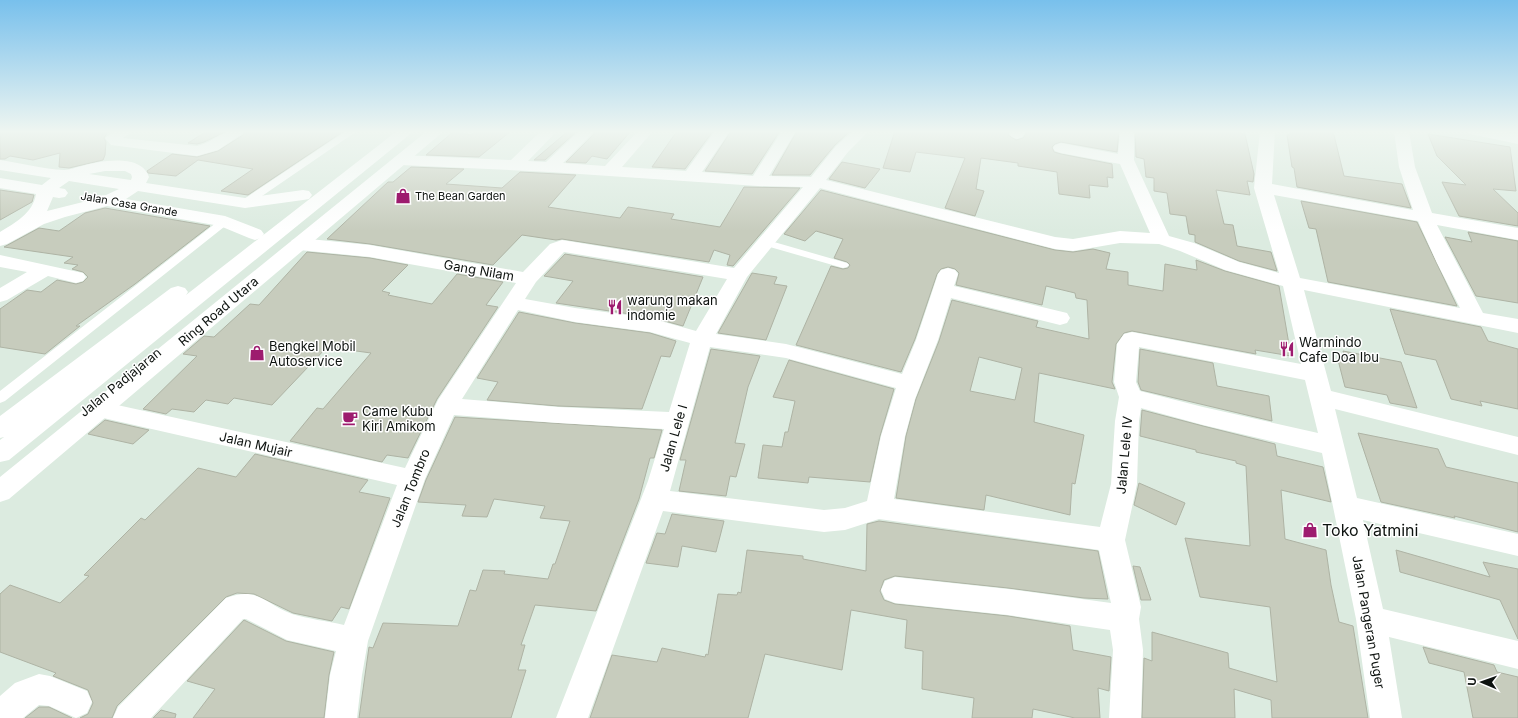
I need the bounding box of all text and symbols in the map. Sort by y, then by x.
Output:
shop icon: The Bean Garden [394,187,412,205]
street label: Jalan Casa Grande [79,189,179,219]
place label: The Bean Garden [415,189,506,203]
street label: Gang Nilam [443,256,515,284]
street label: Ring Road Utara [175,273,261,349]
place label: warung makan indomie [627,292,718,323]
restaurant icon: warung makan indomie [606,298,624,316]
place label: Warmindo Cafe Doa Ibu [1299,334,1379,365]
place label: Bengkel Mobil Autoservice [269,338,356,369]
restaurant icon: Warmindo Cafe Doa Ibu [1278,340,1296,358]
street label: Jalan Padjajaran [76,344,164,420]
shop icon: Bengkel Mobil Autoservice [248,344,266,362]
street label: Jalan Lele I [656,402,690,474]
place label: Came Kubu Kiri Amikom [362,403,436,434]
cafe icon: Came Kubu Kiri Amikom [341,409,359,427]
street label: Jalan Lele IV [1113,415,1135,495]
street label: Jalan Mujair [218,428,294,460]
street label: Jalan Tombro [387,446,433,530]
place label: Toko Yatmini [1322,520,1418,540]
shop icon: Toko Yatmini [1301,521,1319,539]
street label: Jalan Pangeran Puger [1349,554,1389,690]
north arrow [1462,662,1502,702]
text: U [1465,677,1479,686]

